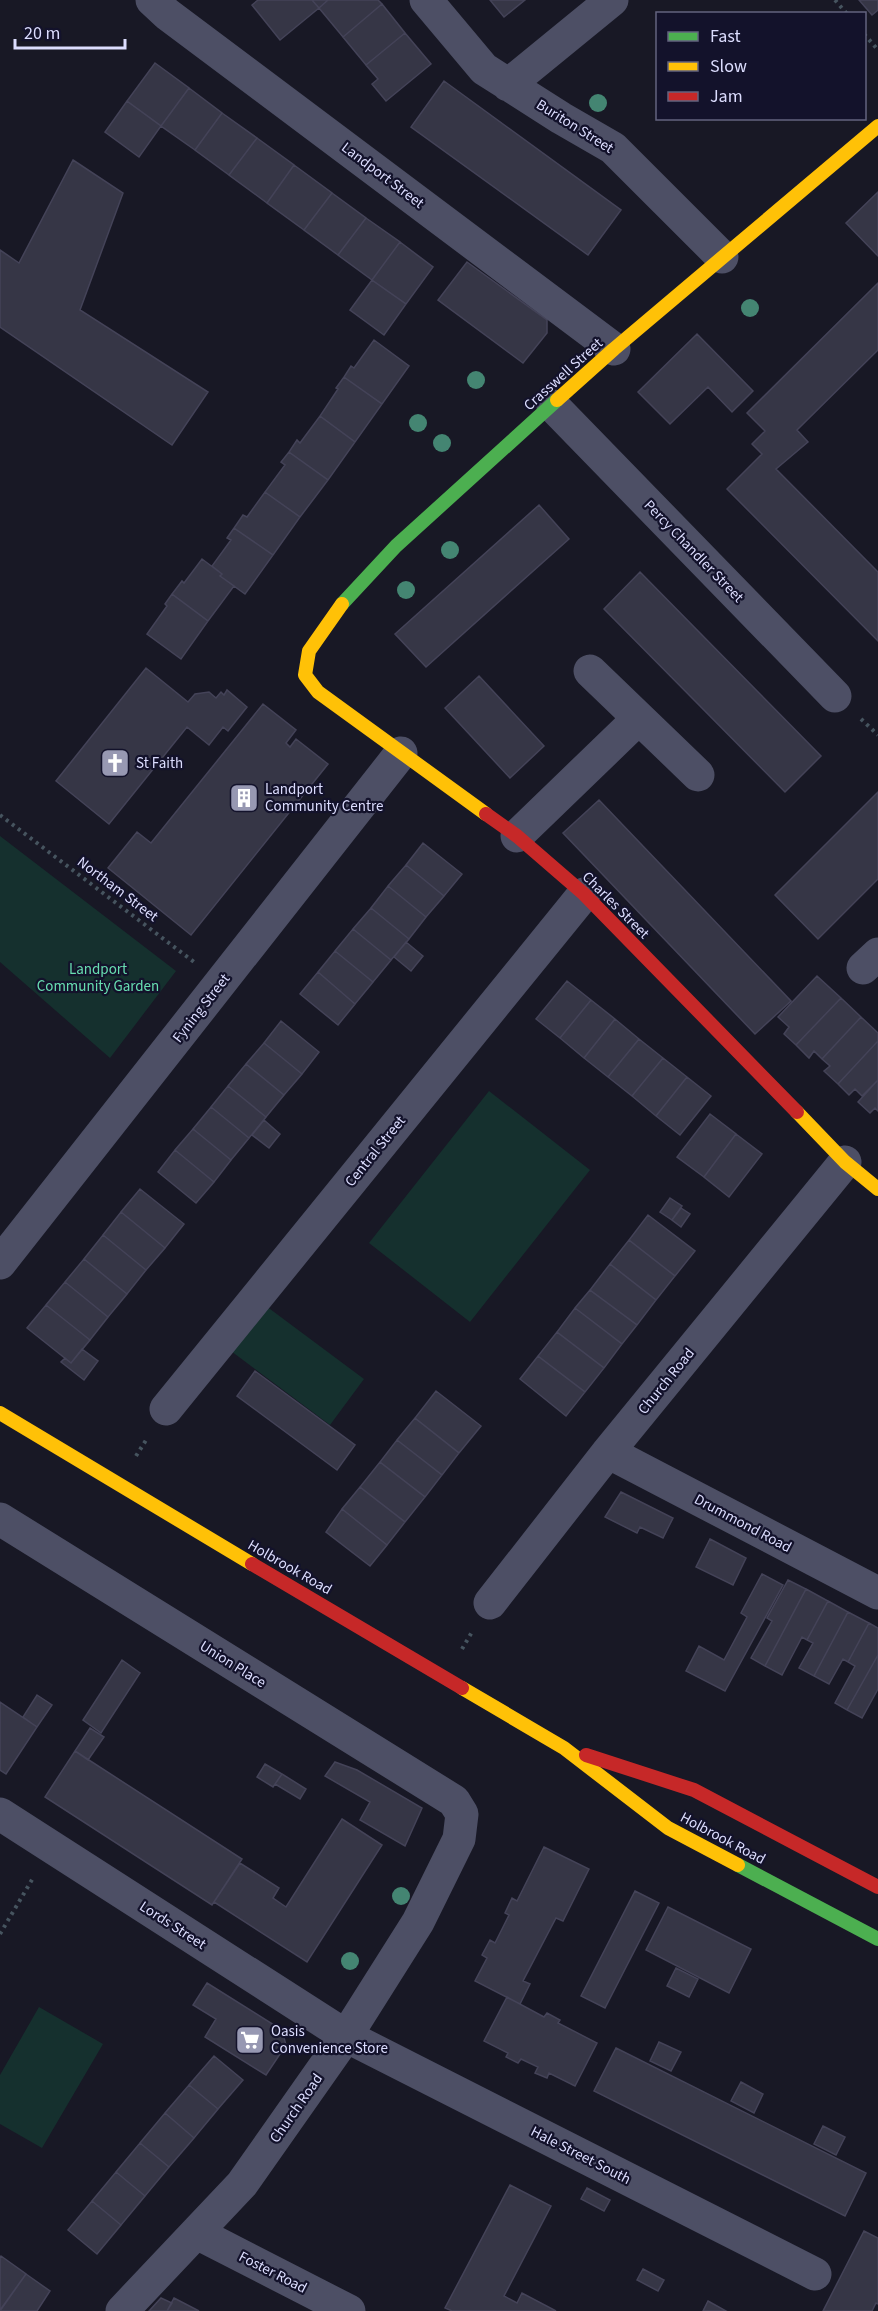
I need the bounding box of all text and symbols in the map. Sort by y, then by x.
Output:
scale bar [15,12,124,50]
legend [656,12,866,120]
text: 20 m [24,21,60,46]
text: Fast [710,24,741,49]
text: Slow [710,54,747,79]
text: Jam [710,84,743,109]
street label: Buriton Street [532,94,617,159]
street label: Landport Street [337,137,428,213]
street label: Crasswell Street [519,333,608,416]
street label: Percy Chandler Street [639,495,748,607]
church icon: St Faith [99,747,131,779]
place label: St Faith [136,753,183,774]
place label: Landport Community Centre [265,779,383,817]
building icon: Landport Community Centre [228,782,260,814]
street label: Northam Street [73,852,163,927]
street label: Charles Street [577,867,654,944]
park label: Landport Community Garden [37,959,159,997]
street label: Fyning Street [168,969,235,1047]
street label: Central Street [340,1111,411,1191]
street label: Church Road [633,1344,700,1419]
street label: Drummond Road [690,1489,795,1558]
street label: Holbrook Road [244,1535,336,1600]
street label: Union Place [195,1636,270,1693]
street label: Holbrook Road [676,1807,769,1870]
street label: Lords Street [135,1896,210,1955]
place label: Oasis Convenience Store [271,2021,388,2059]
supermarket icon: Oasis Convenience Store [234,2024,266,2056]
street label: Church Road [265,2069,328,2147]
street label: Hale Street South [527,2121,634,2190]
street label: Foster Road [235,2246,311,2299]

